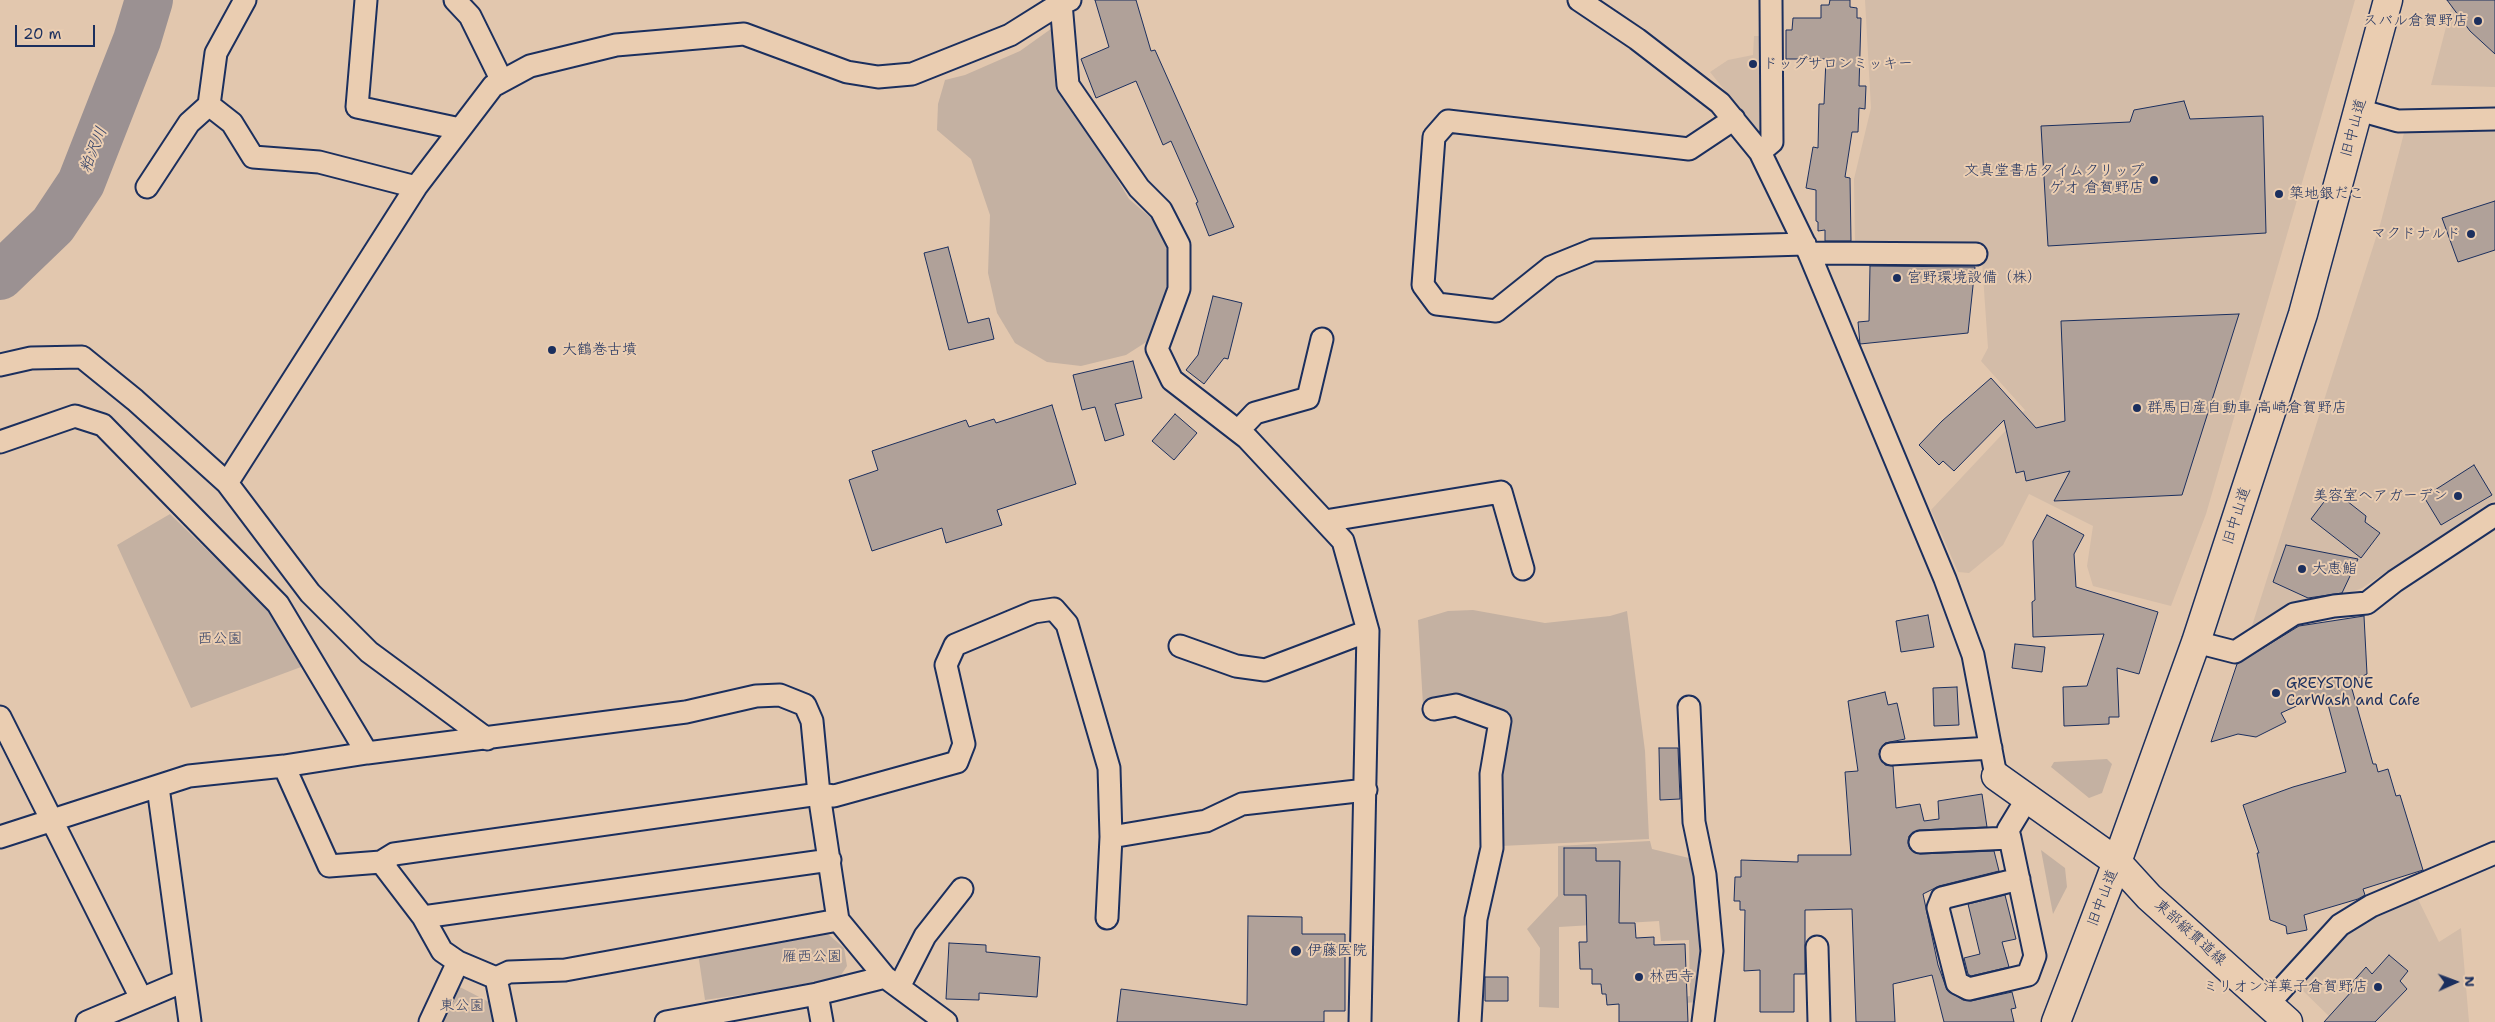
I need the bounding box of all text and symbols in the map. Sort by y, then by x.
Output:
place label: スバル倉賀野店 [2363,12,2468,30]
scale bar [18,15,98,47]
marker: スバル倉賀野店 [2472,15,2484,27]
text: 20 m [23,24,62,44]
place label: ドッグサロンミッキー [1763,55,1913,73]
marker: ドッグサロンミッキー [1747,58,1759,70]
street label: 旧中山道 [2338,97,2370,159]
water label: 粕沢川 [76,124,112,176]
place label: 文真堂書店タイムクリップ ゲオ 倉賀野店 [1964,162,2144,197]
marker: 文真堂書店タイムクリップ ゲオ 倉賀野店 [2148,174,2160,186]
place label: 築地銀だこ [2289,185,2364,203]
marker: 築地銀だこ [2273,188,2285,200]
place label: マクドナルド [2371,225,2461,243]
marker: マクドナルド [2465,228,2477,240]
place label: 宮野環境設備（株） [1907,269,2042,287]
marker: 宮野環境設備（株） [1891,272,1903,284]
place label: 大鶴巻古墳 [562,341,637,359]
marker: 大鶴巻古墳 [546,344,558,356]
place label: 群馬日産自動車 高崎倉賀野店 [2147,399,2347,417]
marker: 群馬日産自動車 高崎倉賀野店 [2131,402,2143,414]
street label: 旧中山道 [2219,485,2255,547]
place label: 美容室ヘアガーデン [2313,487,2448,505]
marker: 美容室ヘアガーデン [2452,490,2464,502]
place label: 大恵鮨 [2312,560,2357,578]
marker: 大恵鮨 [2296,563,2308,575]
park label: 西公園 [198,630,242,648]
place label: GREYSTONE CarWash and Cafe [2286,675,2420,710]
marker: GREYSTONE CarWash and Cafe [2270,687,2282,699]
street label: 旧中山道 [2084,867,2122,929]
street label: 東部縦貫道線 [2151,896,2229,970]
place label: 伊藤医院 [1307,942,1367,960]
marker: 伊藤医院 [1289,944,1303,958]
park label: 雁西公園 [782,948,842,966]
north arrow [2430,957,2480,1007]
place label: 林西寺 [1649,968,1694,986]
marker: 林西寺 [1633,971,1645,983]
text: N [2461,976,2479,987]
place label: ミリオン洋菓子倉賀野店 [2203,978,2368,996]
marker: ミリオン洋菓子倉賀野店 [2372,981,2384,993]
park label: 東公園 [440,997,484,1015]

